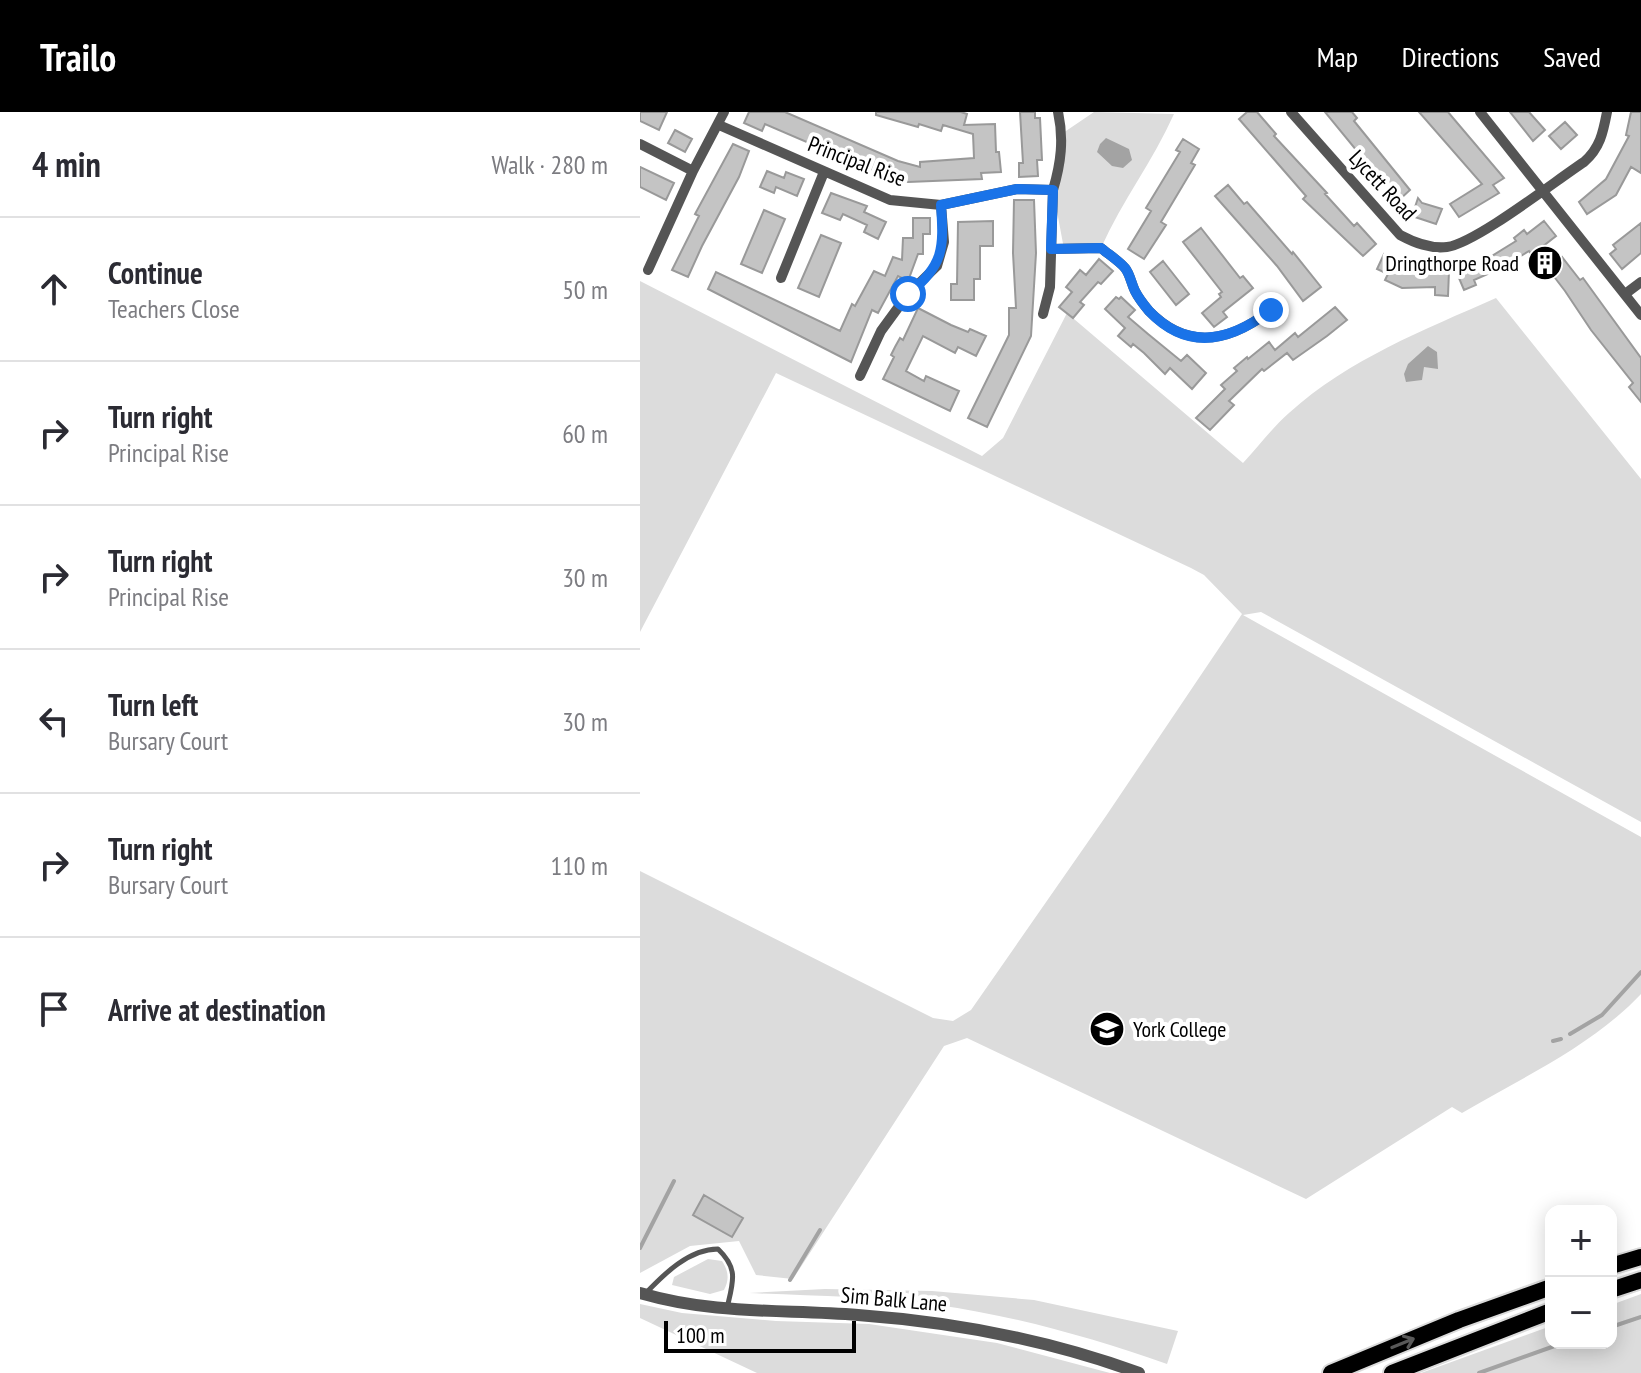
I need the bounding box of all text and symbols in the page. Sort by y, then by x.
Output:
text: Trailo [40,32,116,81]
text: Map [1317,38,1358,75]
text: Directions [1402,38,1499,75]
text: Saved [1543,38,1601,75]
street label: Principal Rise [804,130,910,192]
text: 4 min [32,142,101,186]
street label: Lycett Road [1343,144,1423,226]
text: Walk · 280 m [491,148,608,181]
building icon: Dringthorpe Road [1526,244,1564,282]
place label: Dringthorpe Road [1385,249,1519,277]
text: Continue [108,253,203,292]
icon: ahead [32,267,76,311]
text: 50 m [562,273,608,306]
route start [890,276,926,312]
text: Teachers Close [108,292,240,325]
route end [1253,292,1289,328]
text: Turn right [108,397,212,436]
icon: right [32,411,76,455]
text: 60 m [562,417,608,450]
text: Principal Rise [108,436,229,469]
text: Turn right [108,541,212,580]
icon: right [32,555,76,599]
text: 30 m [562,561,608,594]
text: Principal Rise [108,580,229,613]
text: Turn left [108,685,198,724]
icon: left [32,699,76,743]
text: 30 m [562,705,608,738]
text: Bursary Court [108,724,228,757]
text: Turn right [108,829,212,868]
icon: right [32,843,76,887]
text: 110 m [550,849,608,882]
text: Bursary Court [108,868,228,901]
icon: arrive [32,987,76,1031]
text: Arrive at destination [108,990,326,1029]
school or university icon: York College [1088,1010,1126,1048]
place label: York College [1133,1015,1226,1043]
map controls [1545,1205,1617,1349]
button: + [1545,1205,1617,1277]
button: − [1545,1277,1617,1349]
street label: Sim Balk Lane [840,1280,948,1318]
scale bar [664,1317,856,1353]
text: 100 m [676,1321,725,1349]
one-way arrow [1390,1335,1415,1350]

